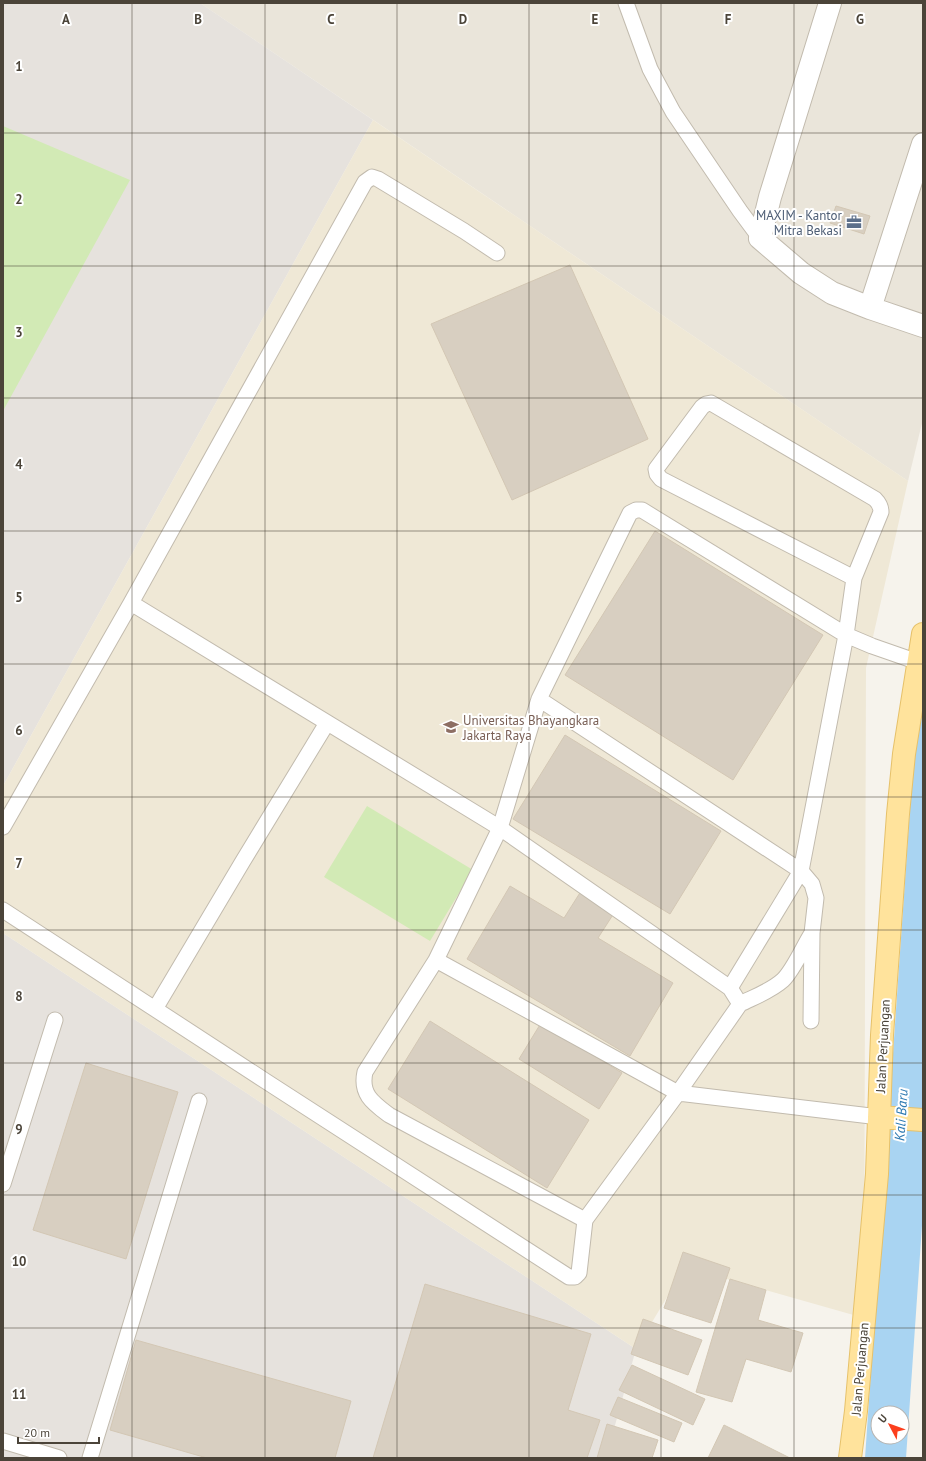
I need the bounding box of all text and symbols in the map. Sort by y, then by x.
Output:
text: A [62,11,70,28]
text: B [194,11,202,28]
text: C [327,11,335,28]
text: D [459,11,467,28]
text: E [592,11,599,28]
text: F [725,11,732,28]
text: G [856,11,864,28]
text: 1 [15,58,23,75]
text: 2 [15,191,23,208]
place label: MAXIM - Kantor Mitra Bekasi [756,207,843,239]
office icon: MAXIM - Kantor Mitra Bekasi [845,213,863,231]
text: 3 [15,324,23,341]
text: 4 [15,456,23,473]
text: 5 [15,589,23,606]
place label: Universitas Bhayangkara Jakarta Raya [462,712,599,744]
school or university icon: Universitas Bhayangkara Jakarta Raya [442,718,460,736]
text: 6 [15,722,23,739]
text: 7 [15,855,23,872]
text: 8 [15,988,23,1005]
street label: Jalan Perjuangan [872,999,894,1094]
water label: Kali Baru [890,1088,912,1142]
text: 9 [15,1121,23,1138]
text: 10 [12,1253,26,1270]
street label: Jalan Perjuangan [847,1322,873,1417]
text: 11 [12,1386,26,1403]
north arrow [870,1405,910,1445]
text: U [875,1411,890,1426]
scale bar [18,1419,99,1445]
text: 20 m [24,1425,50,1440]

